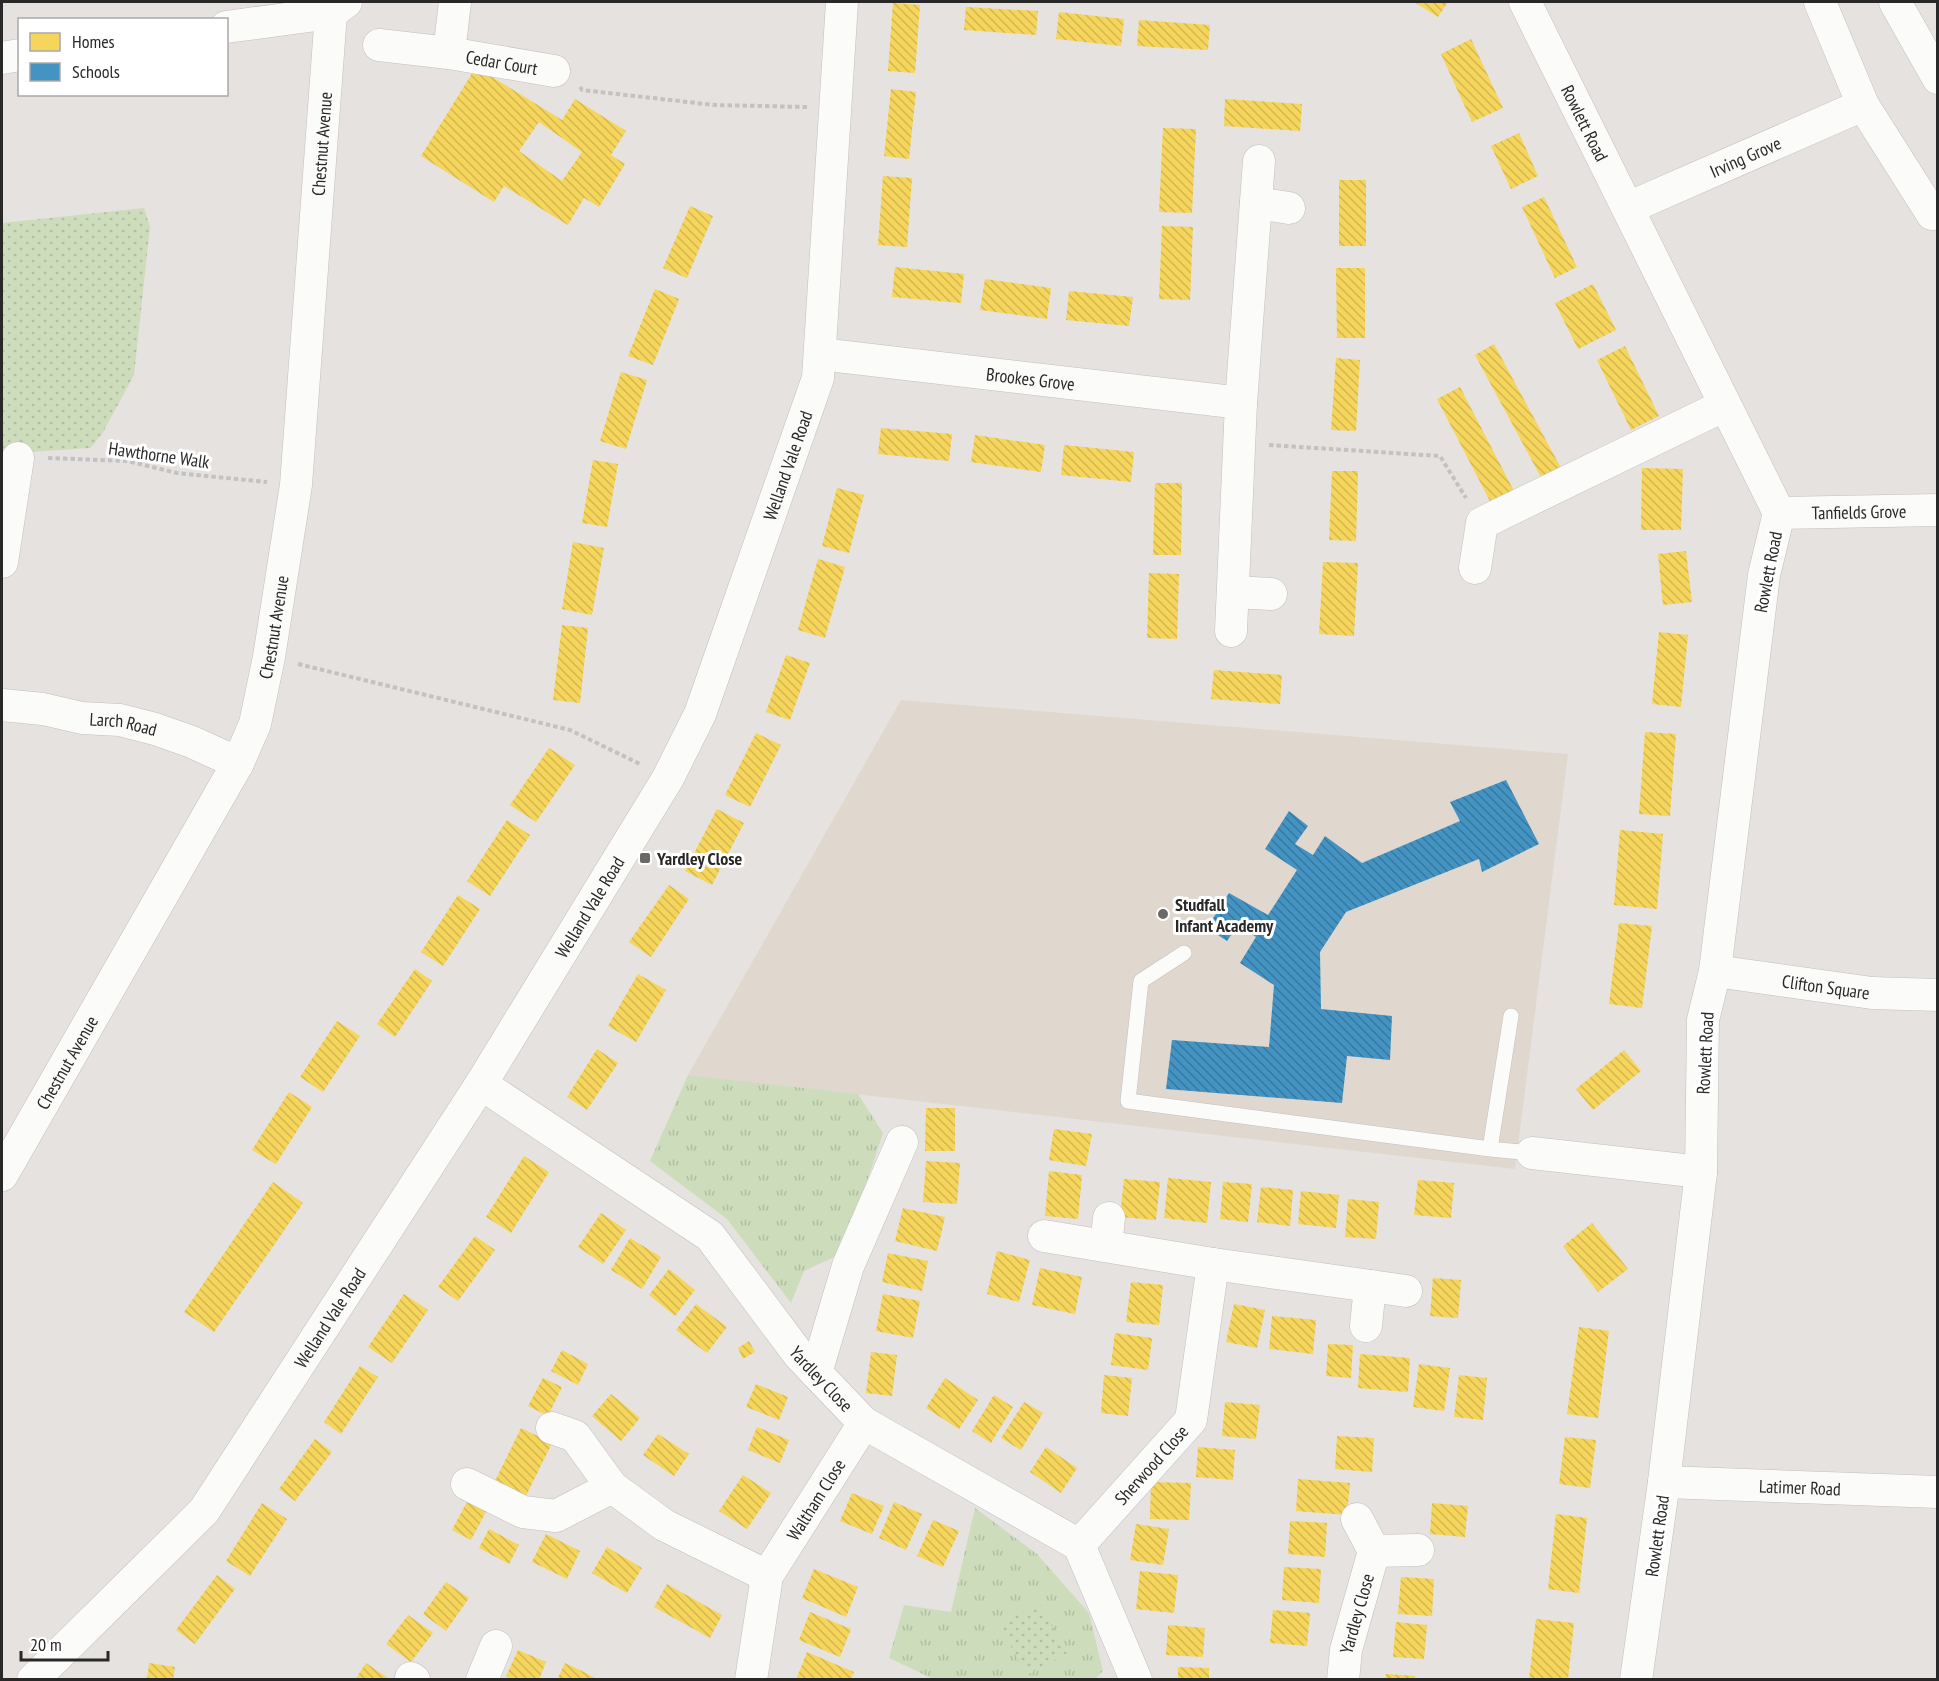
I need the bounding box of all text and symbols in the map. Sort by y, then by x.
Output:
legend [18,18,228,96]
text: Homes [72,30,115,53]
street label: Cedar Court [464,45,540,80]
text: Schools [72,60,120,83]
street label: Rowlett Road [1556,81,1614,165]
street label: Chestnut Avenue [306,91,337,197]
street label: Irving Grove [1706,131,1784,182]
street label: Brookes Grove [985,362,1076,395]
street label: Welland Vale Road [757,408,817,523]
street label: Hawthorne Walk [107,437,211,473]
street label: Tanfields Grove [1811,499,1907,524]
street label: Rowlett Road [1749,529,1787,615]
street label: Chestnut Avenue [253,574,293,681]
street label: Larch Road [89,707,160,741]
place label: Yardley Close [656,847,743,870]
marker: Yardley Close [638,851,652,865]
street label: Welland Vale Road [550,852,629,962]
place label: Studfall Infant Academy [1175,893,1274,937]
marker: Studfall Infant Academy [1156,907,1170,921]
street label: Clifton Square [1781,969,1871,1004]
street label: Chestnut Avenue [31,1011,102,1113]
street label: Rowlett Road [1691,1011,1719,1095]
street label: Welland Vale Road [289,1263,370,1372]
street label: Yardley Close [785,1341,858,1416]
street label: Sherwood Close [1109,1420,1193,1509]
street label: Waltham Close [781,1454,850,1544]
street label: Latimer Road [1759,1474,1841,1500]
street label: Rowlett Road [1640,1494,1674,1578]
street label: Yardley Close [1334,1571,1379,1656]
scale bar [21,1624,108,1662]
text: 20 m [30,1633,62,1656]

